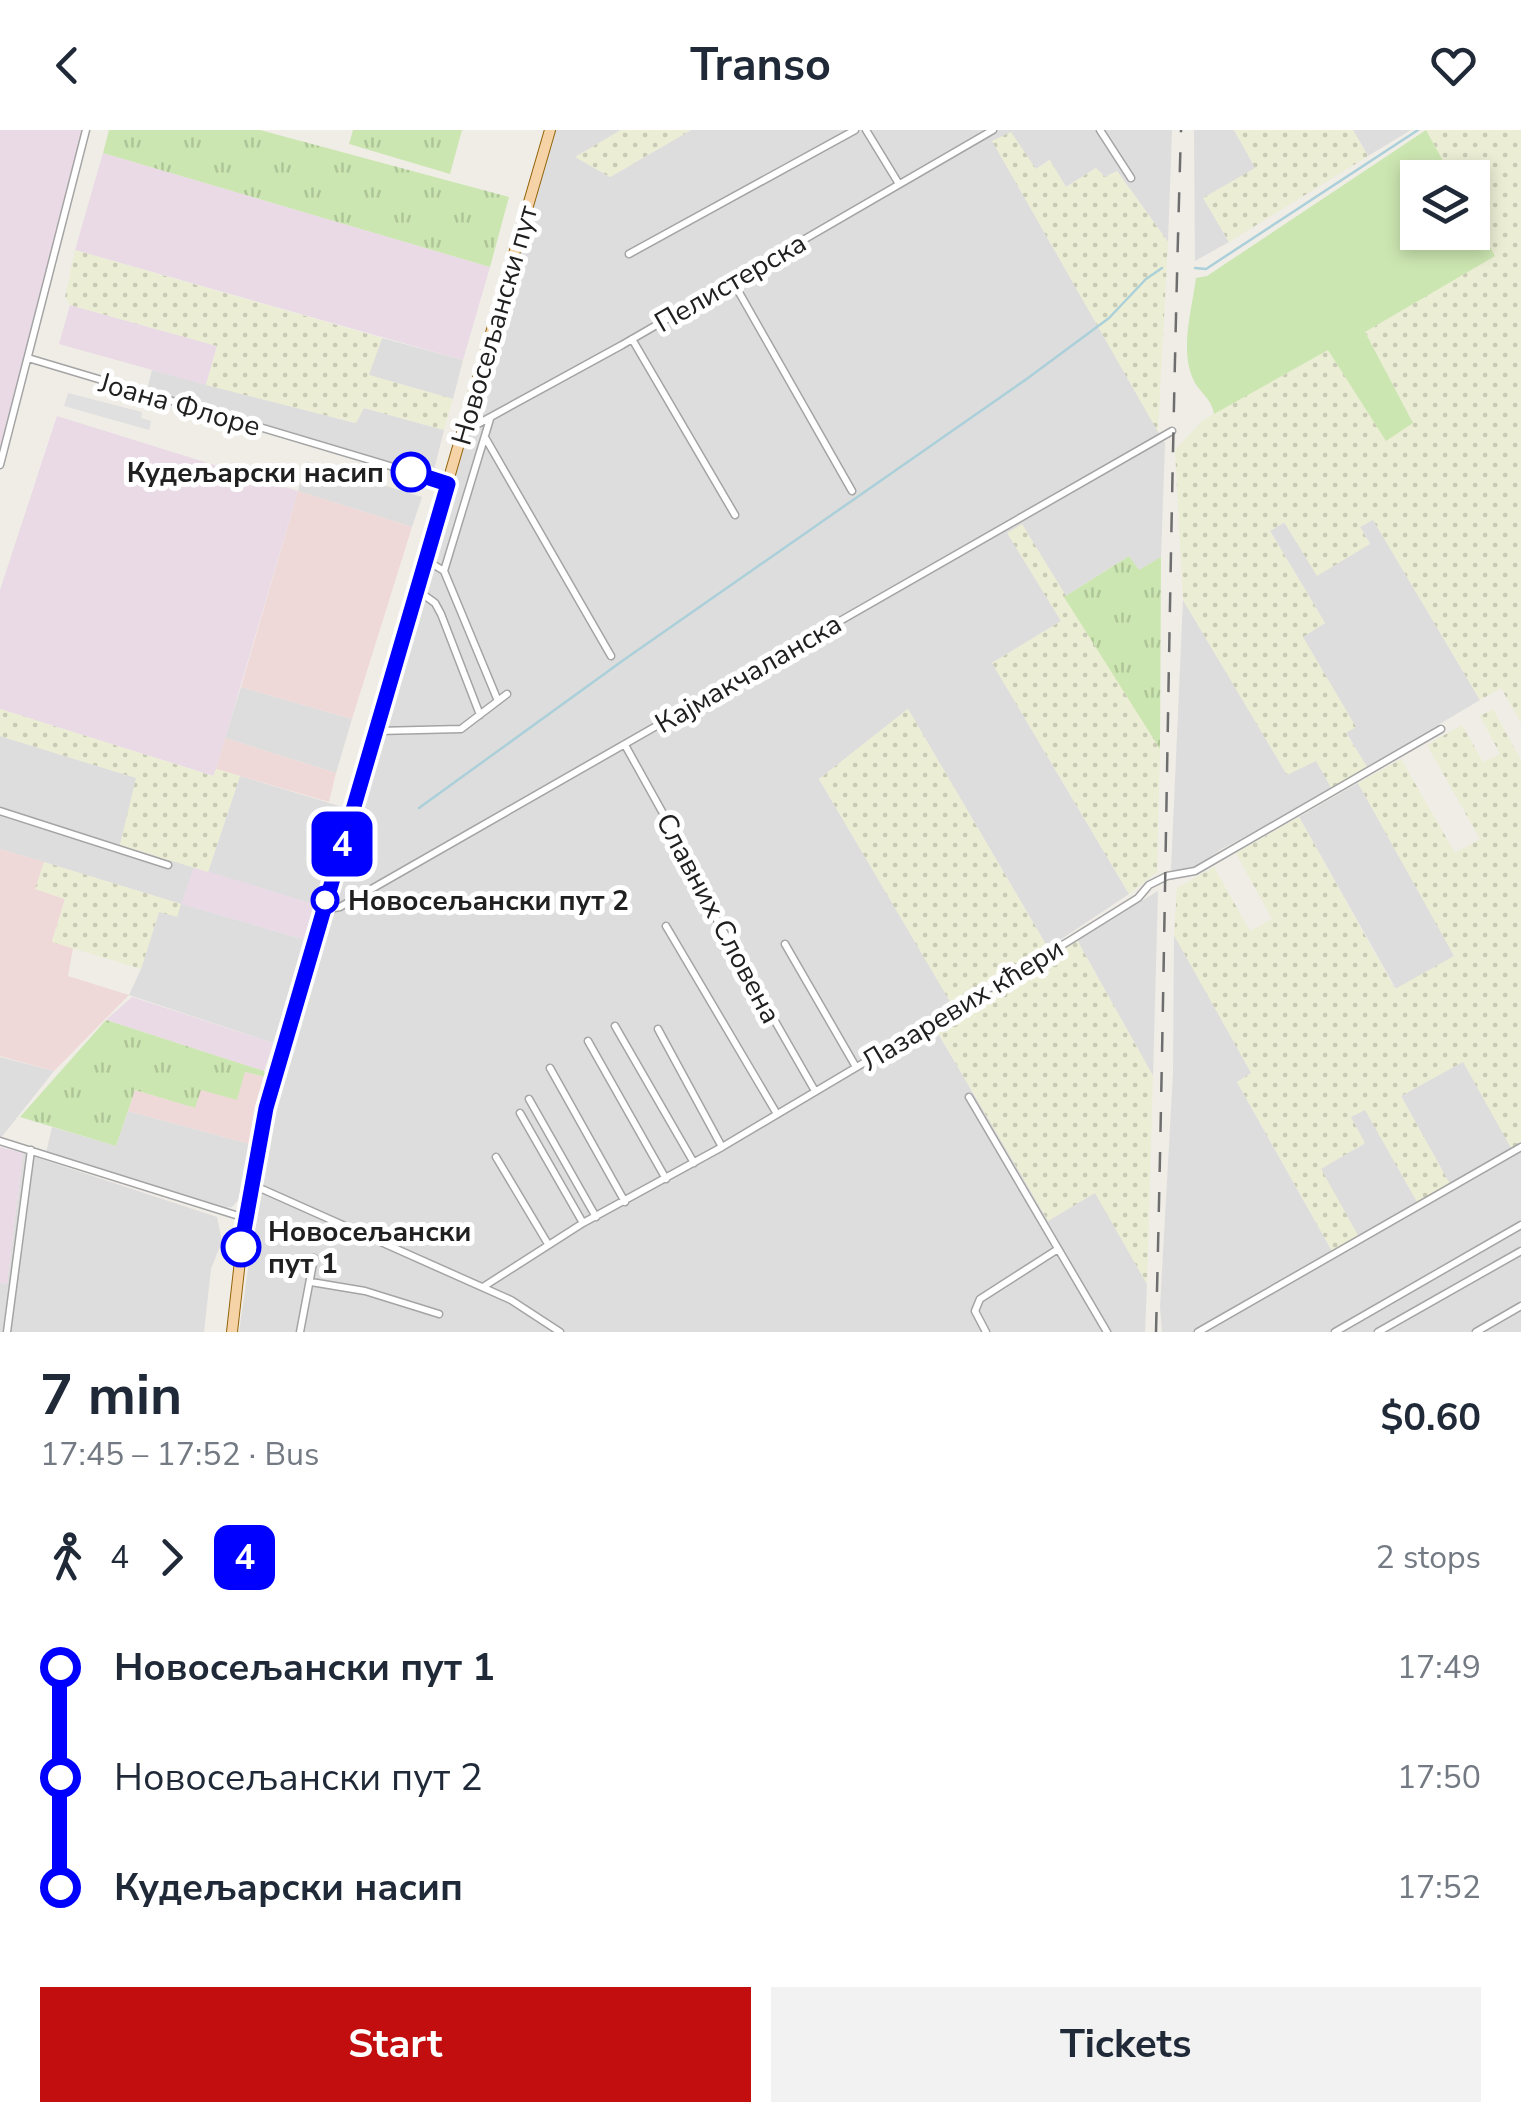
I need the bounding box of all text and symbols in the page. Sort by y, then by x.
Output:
text: Transo [690,35,831,96]
icon: back [40,38,95,93]
icon: heart [1426,38,1481,93]
map controls [1400,160,1490,250]
button: layers [1400,160,1490,250]
street label: Новосељански пут [443,200,548,450]
street label: Пелистерска [648,224,813,342]
street label: Јоана Флоре [94,364,265,446]
marker: Кудељарски насип [392,453,430,491]
place label: Кудељарски насип [127,454,384,492]
street label: Кајмакчаланска [648,605,849,743]
street label: Славних Словена [647,807,790,1030]
line badge: 4 [310,812,374,876]
text: 4 [331,821,353,868]
place label: Новосељански пут 2 [348,882,629,920]
marker: Новосељански пут 2 [312,887,338,913]
street label: Лазаревих кћери [854,929,1071,1080]
place label: Новосељански пут 1 [268,1213,471,1283]
marker: Новосељански пут 1 [222,1228,260,1266]
text: 7 min [40,1358,182,1433]
text: $0.60 [1380,1392,1481,1443]
text: 17:45 – 17:52 · Bus [40,1433,319,1476]
icon: walk [40,1530,95,1585]
icon: forward [144,1530,199,1585]
text: 4 [234,1534,255,1581]
text: 4 [110,1536,129,1579]
text: 2 stops [1375,1536,1481,1579]
text: Новосељански пут 1 [114,1642,495,1693]
text: 17:49 [1397,1646,1481,1689]
text: Новосељански пут 2 [114,1752,483,1803]
text: 17:50 [1397,1756,1481,1799]
text: Кудељарски насип [114,1862,463,1913]
text: 17:52 [1397,1866,1481,1909]
button: Start [40,1987,751,2102]
button: Tickets [771,1987,1481,2102]

